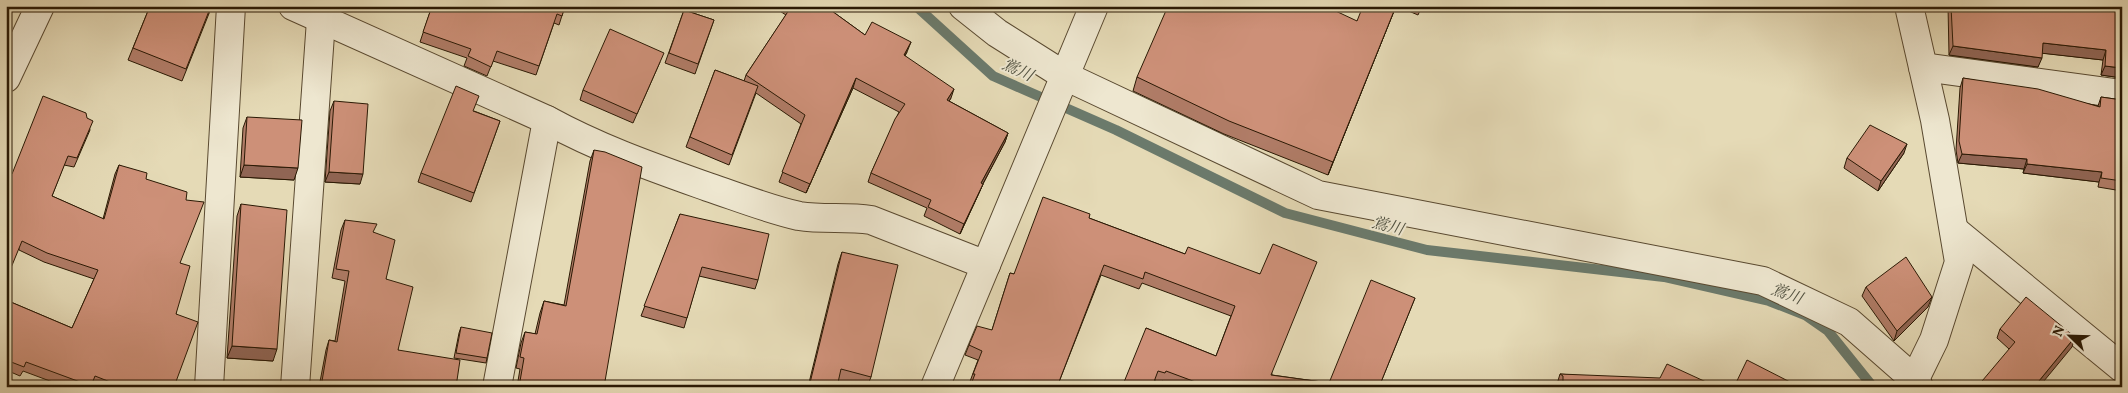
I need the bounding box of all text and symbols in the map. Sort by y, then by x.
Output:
water label: 鴬川 [998,54,1038,88]
water label: 鴬川 [1369,212,1408,242]
water label: 鴬川 [1768,279,1807,311]
north arrow [2046,310,2096,360]
text: N [2049,323,2070,340]

